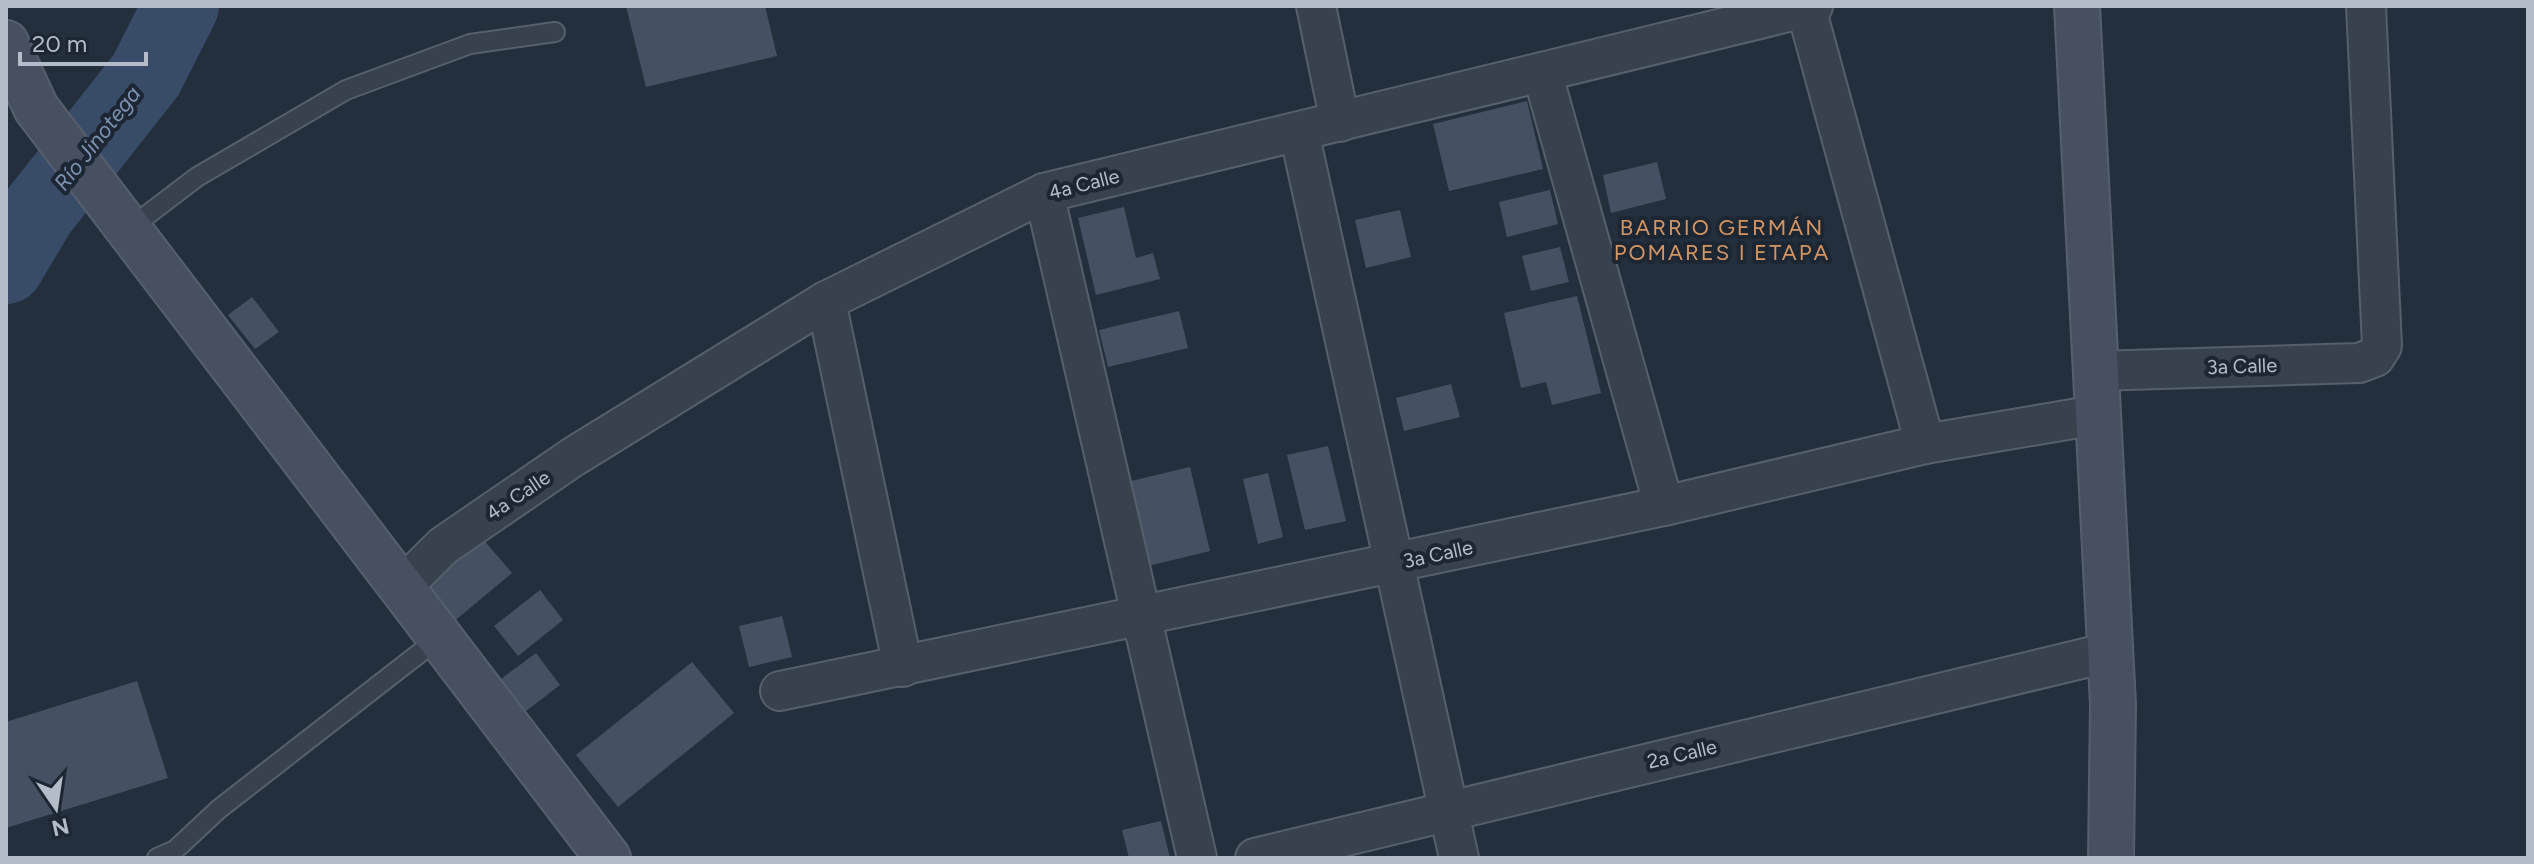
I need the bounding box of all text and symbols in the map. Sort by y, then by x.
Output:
scale bar [20,16,146,66]
text: 20 m [32,29,87,58]
water label: Río Jinotega [48,81,147,196]
street label: 4a Calle [1046,164,1122,204]
district label: BARRIO GERMÁN POMARES I ETAPA [1614,214,1830,266]
street label: 3a Calle [2206,353,2278,379]
street label: 4a Calle [481,465,555,525]
street label: 3a Calle [1401,535,1475,573]
street label: 2a Calle [1645,734,1719,774]
north arrow [16,768,96,848]
text: N [49,812,72,842]

